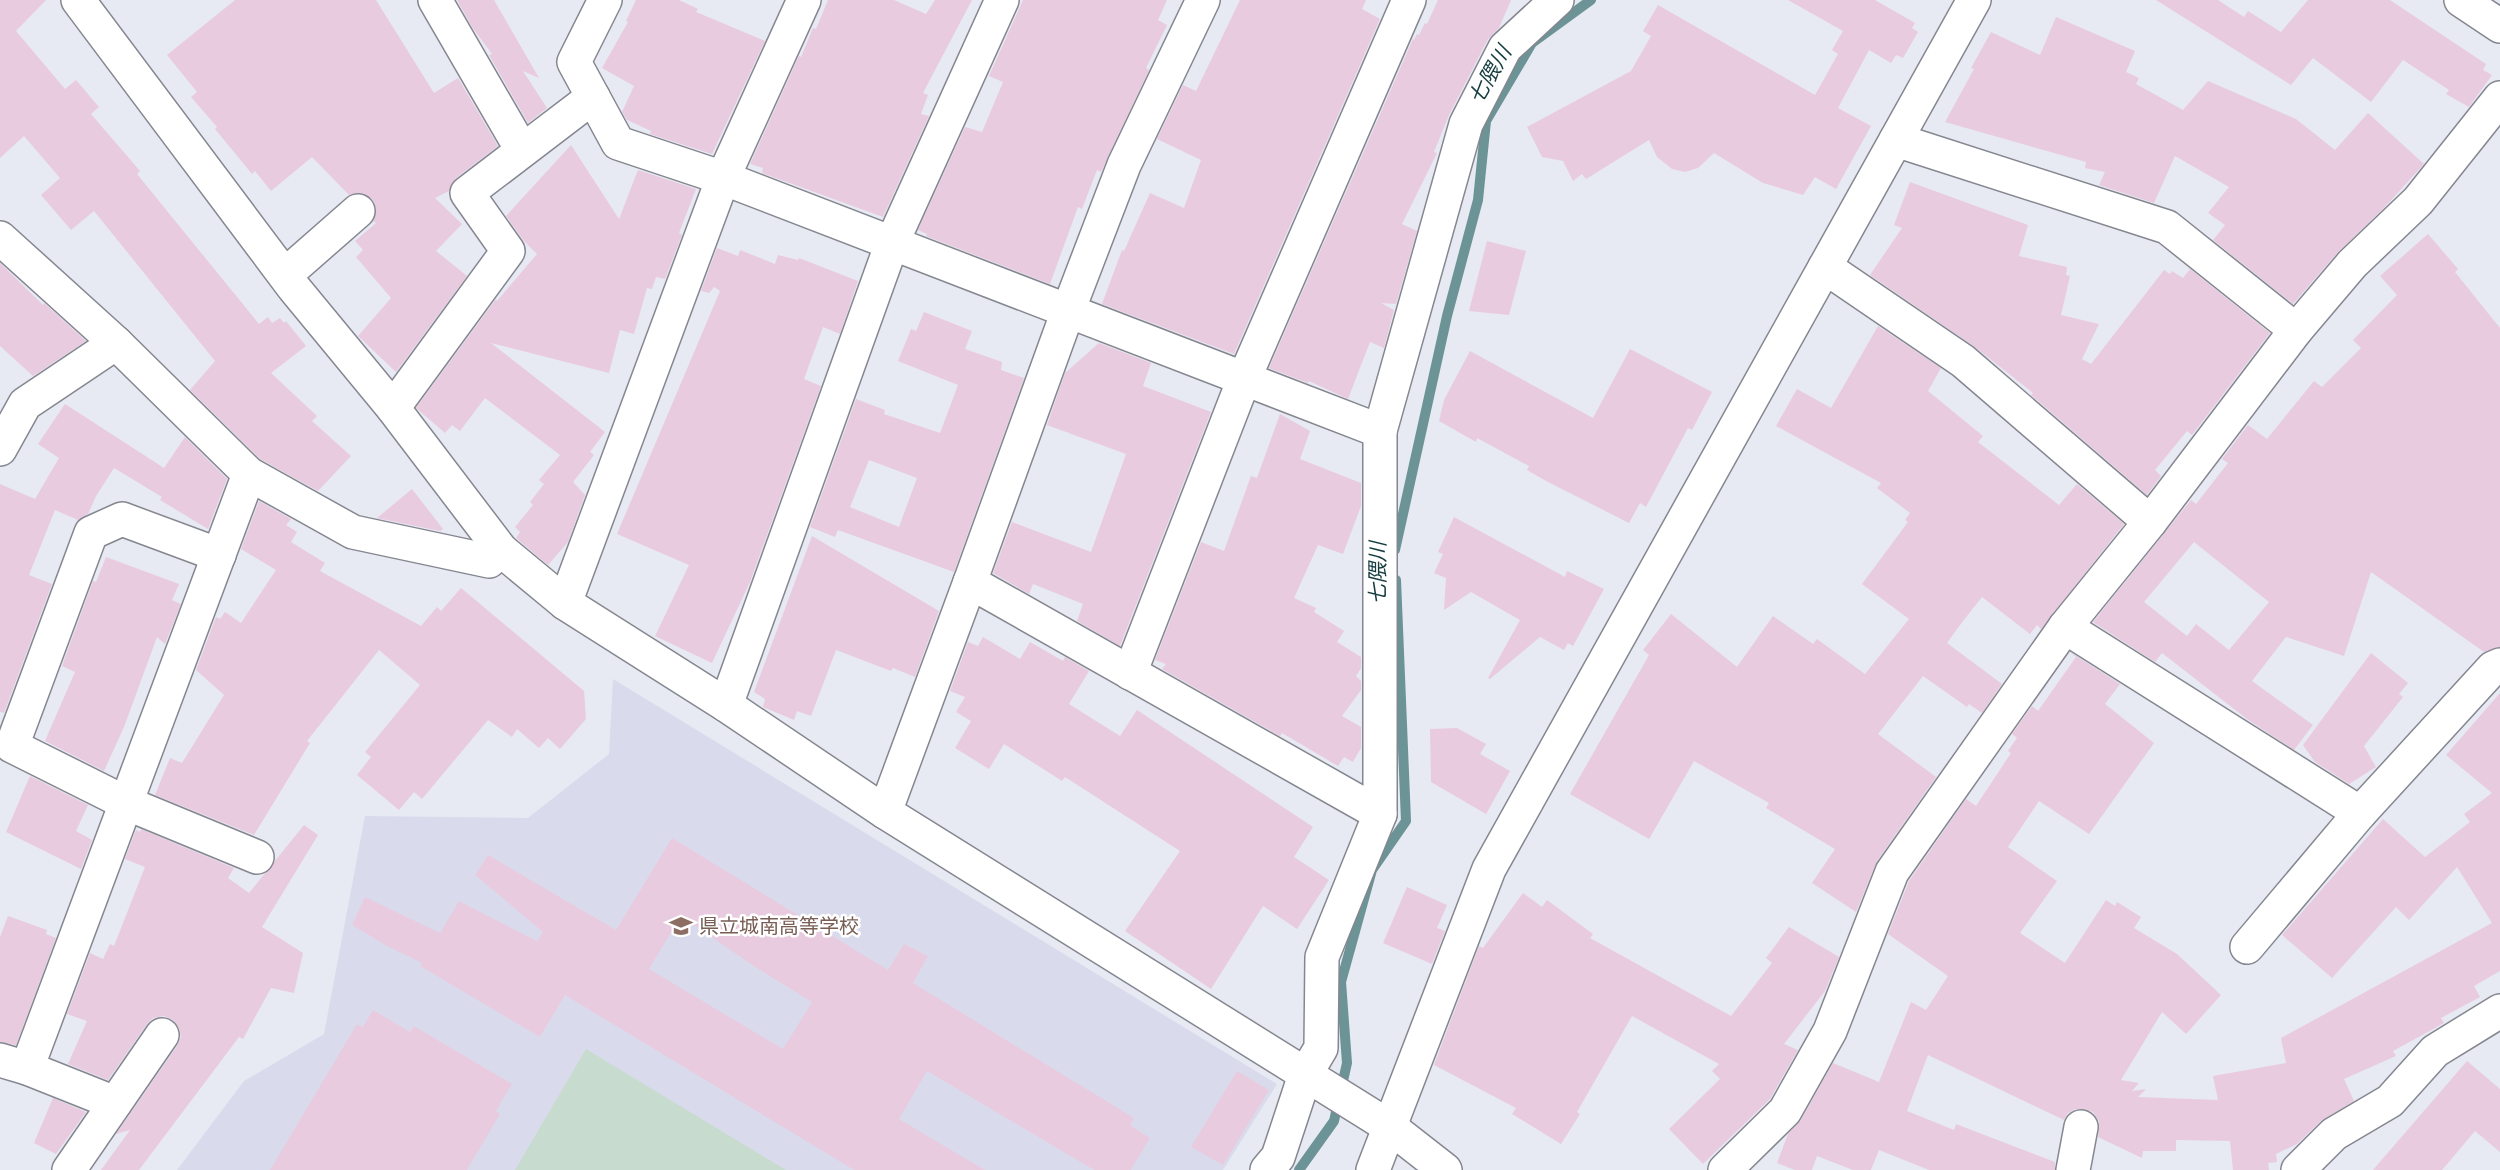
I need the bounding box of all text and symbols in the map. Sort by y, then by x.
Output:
water label: 七隈川 [1464,40,1517,108]
water label: 七隈川 [1366,540,1390,605]
school or university icon: 県立城南高等学校 [668,913,694,939]
place label: 県立城南高等学校 [699,915,859,937]

